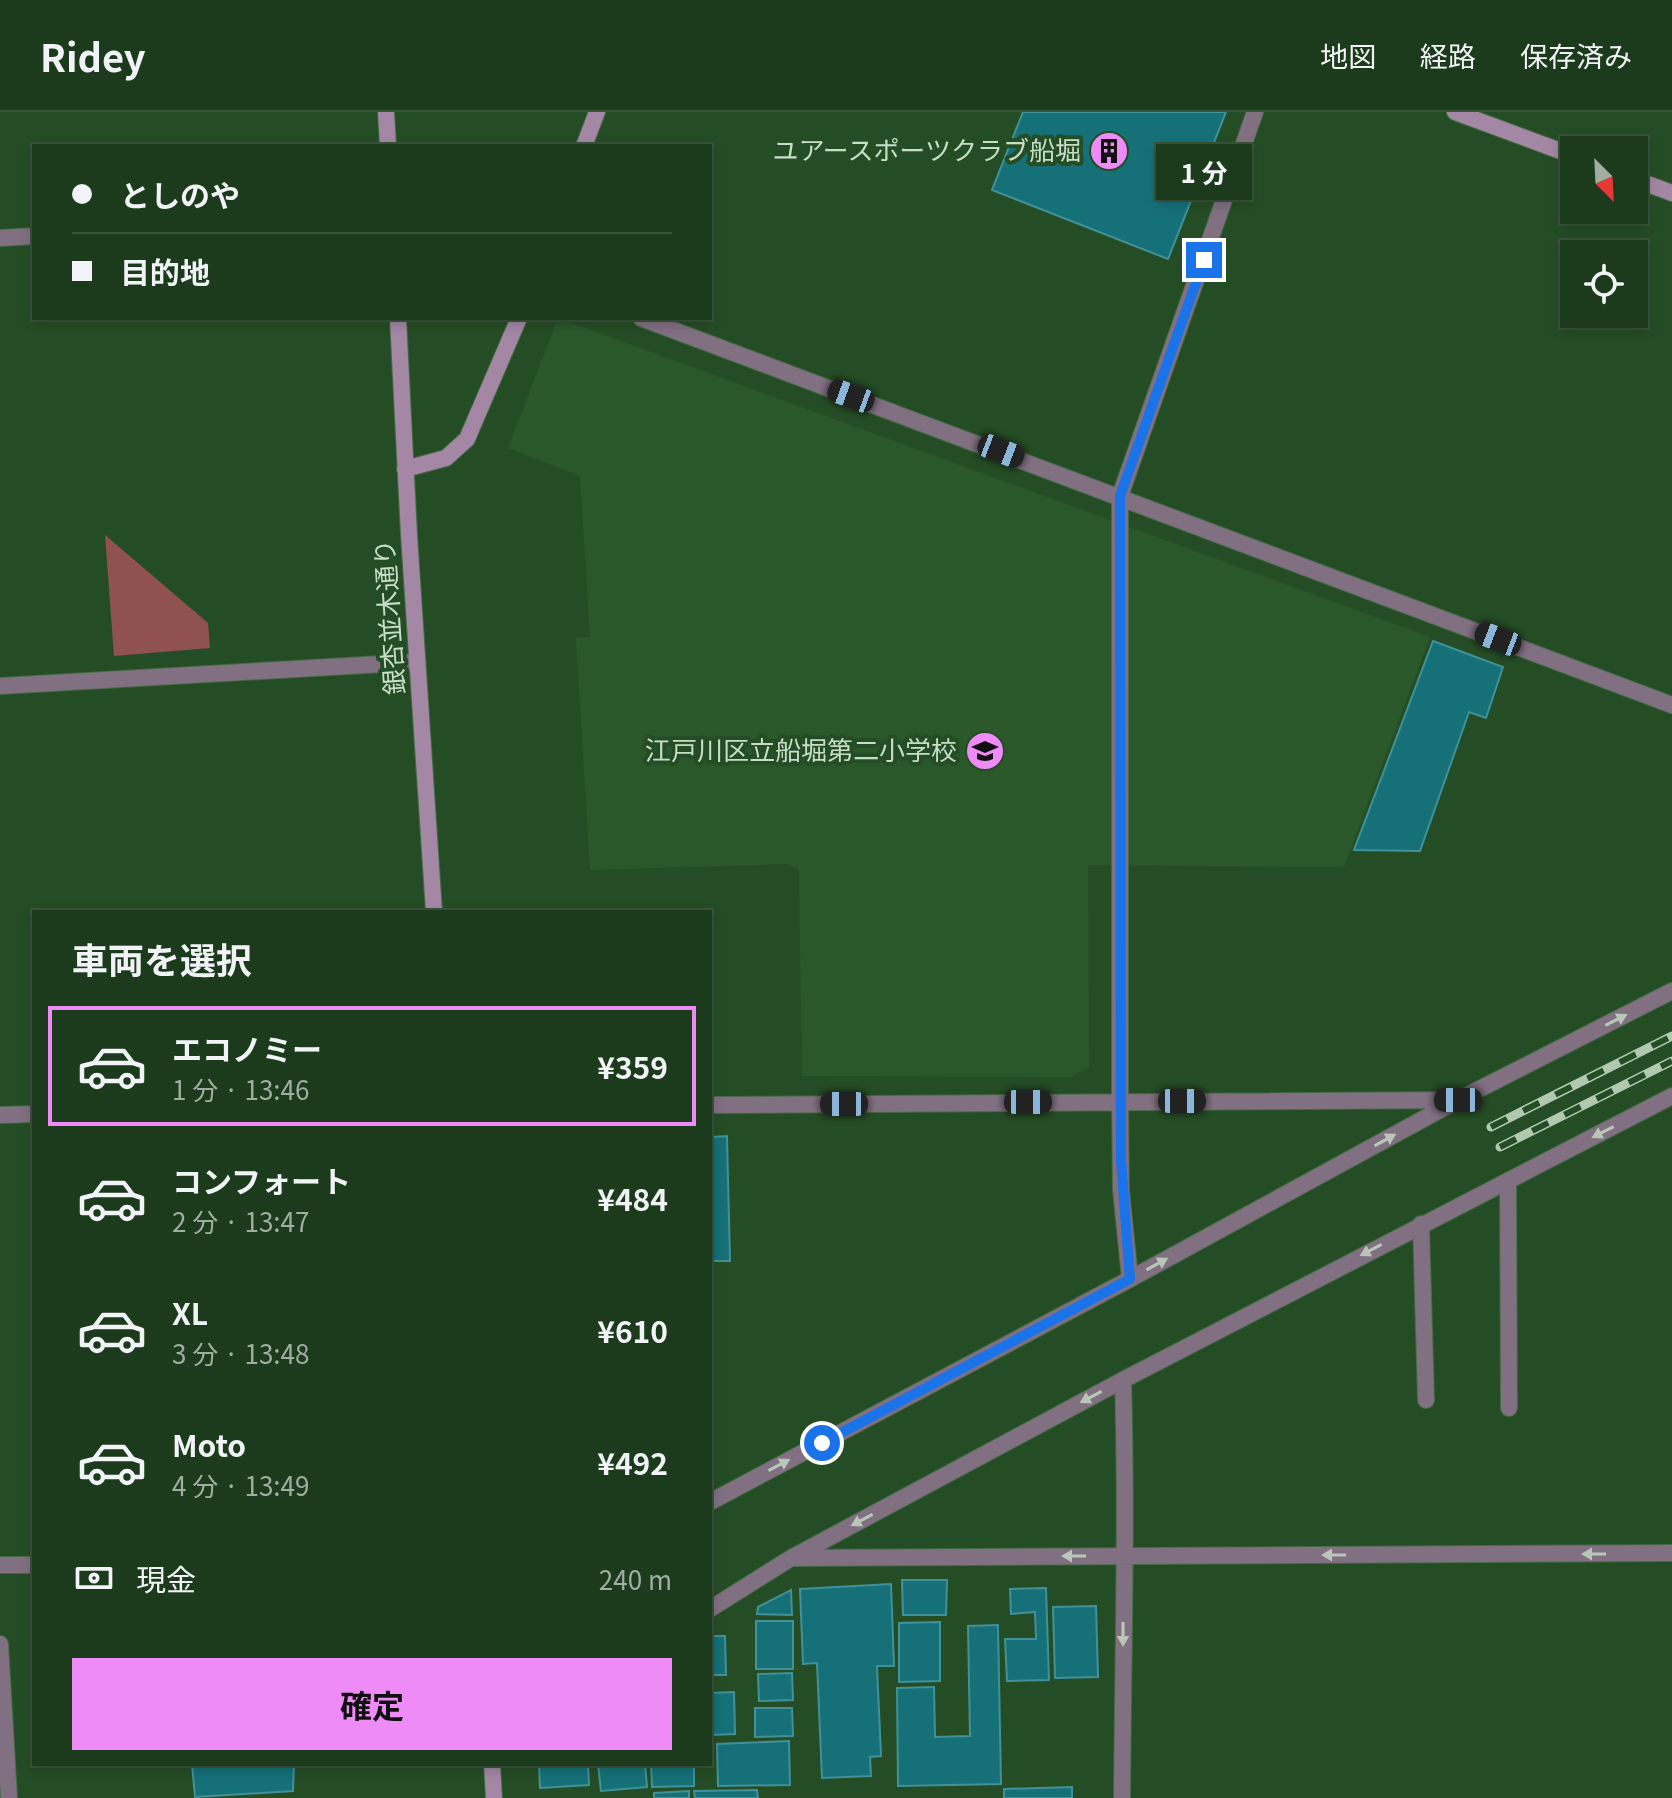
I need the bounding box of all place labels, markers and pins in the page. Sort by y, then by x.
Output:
place label: ユアースポーツクラブ船堀 [772,130,1081,167]
building icon: ユアースポーツクラブ船堀 [1088,130,1130,172]
place label: 江戸川区立船堀第二小学校 [645,730,957,767]
school or university icon: 江戸川区立船堀第二小学校 [964,730,1006,772]

